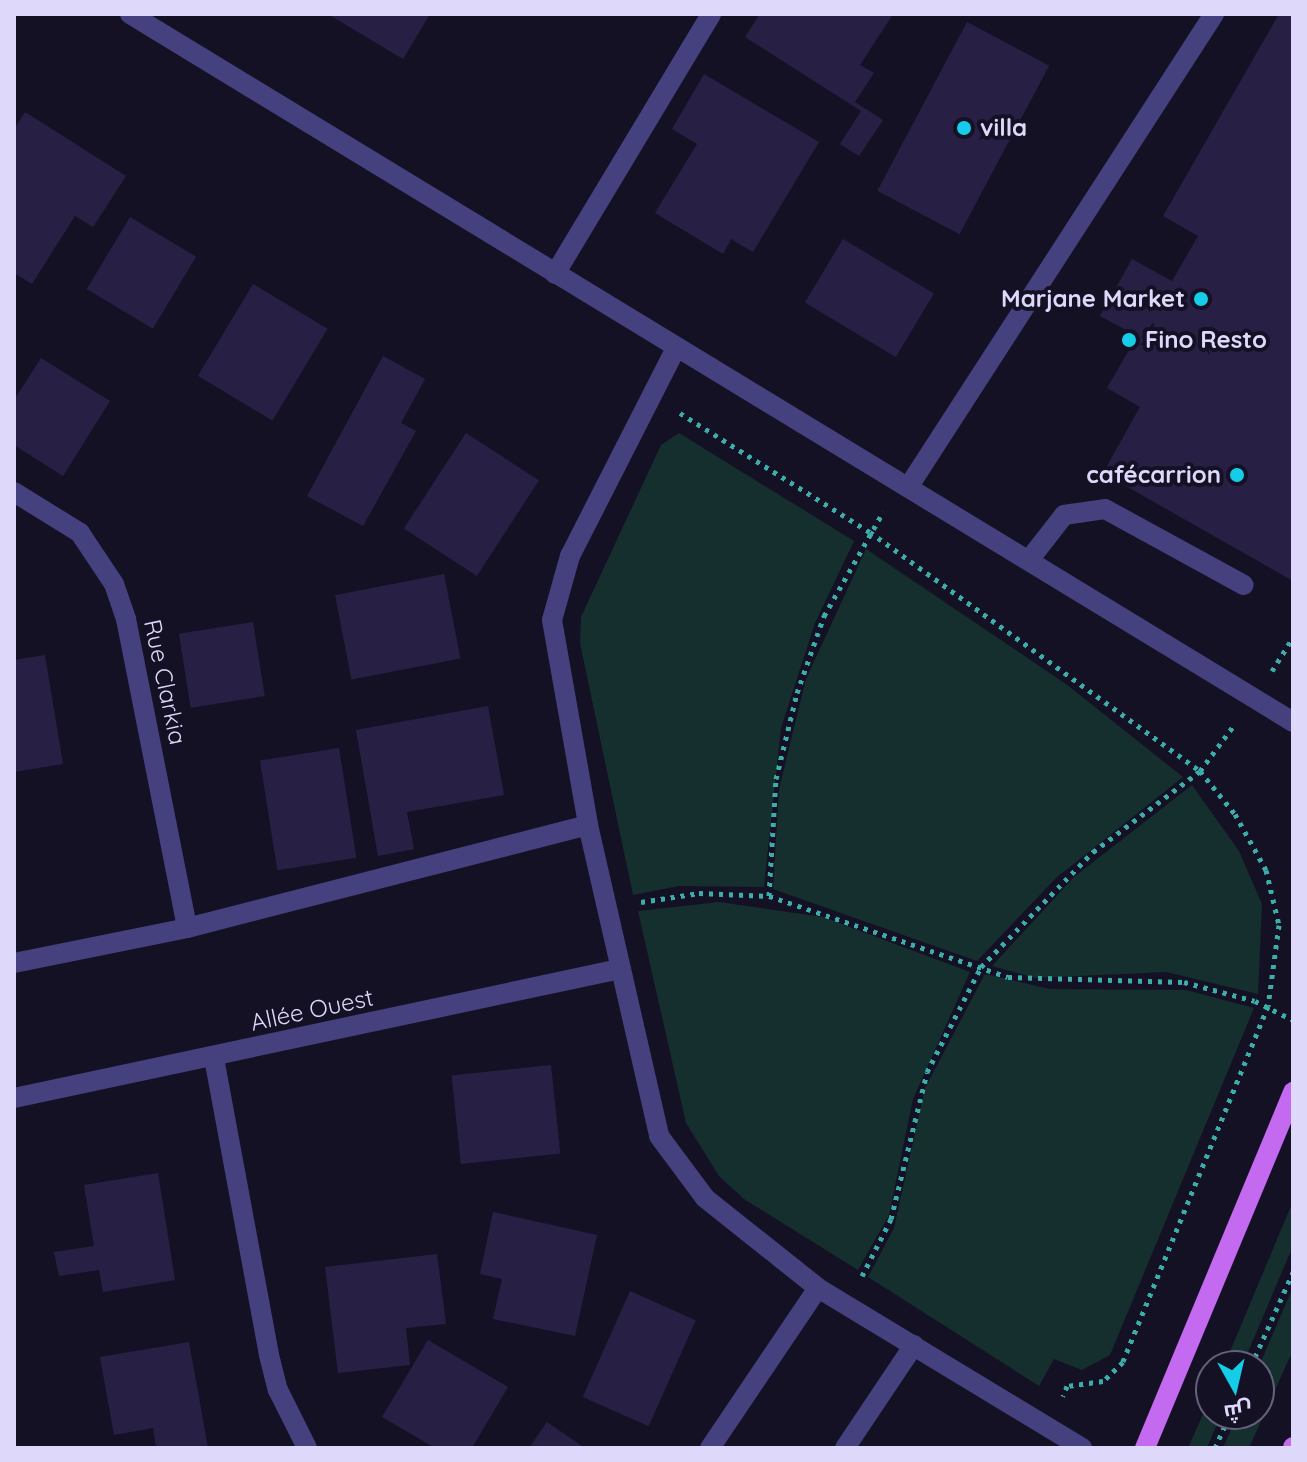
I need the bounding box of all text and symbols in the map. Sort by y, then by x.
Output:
place label: villa [980,114,1027,142]
marker: villa [955,119,973,137]
place label: Marjane Market [1001,285,1185,313]
marker: Marjane Market [1192,290,1210,308]
place label: Fino Resto [1145,326,1267,354]
marker: Fino Resto [1120,331,1138,349]
place label: cafécarrion [1086,461,1221,489]
marker: cafécarrion [1228,466,1246,484]
street label: Rue Clarkia [138,617,192,747]
street label: Allée Ouest [248,983,376,1037]
north arrow [1195,1350,1275,1430]
text: ش [1222,1396,1254,1428]

